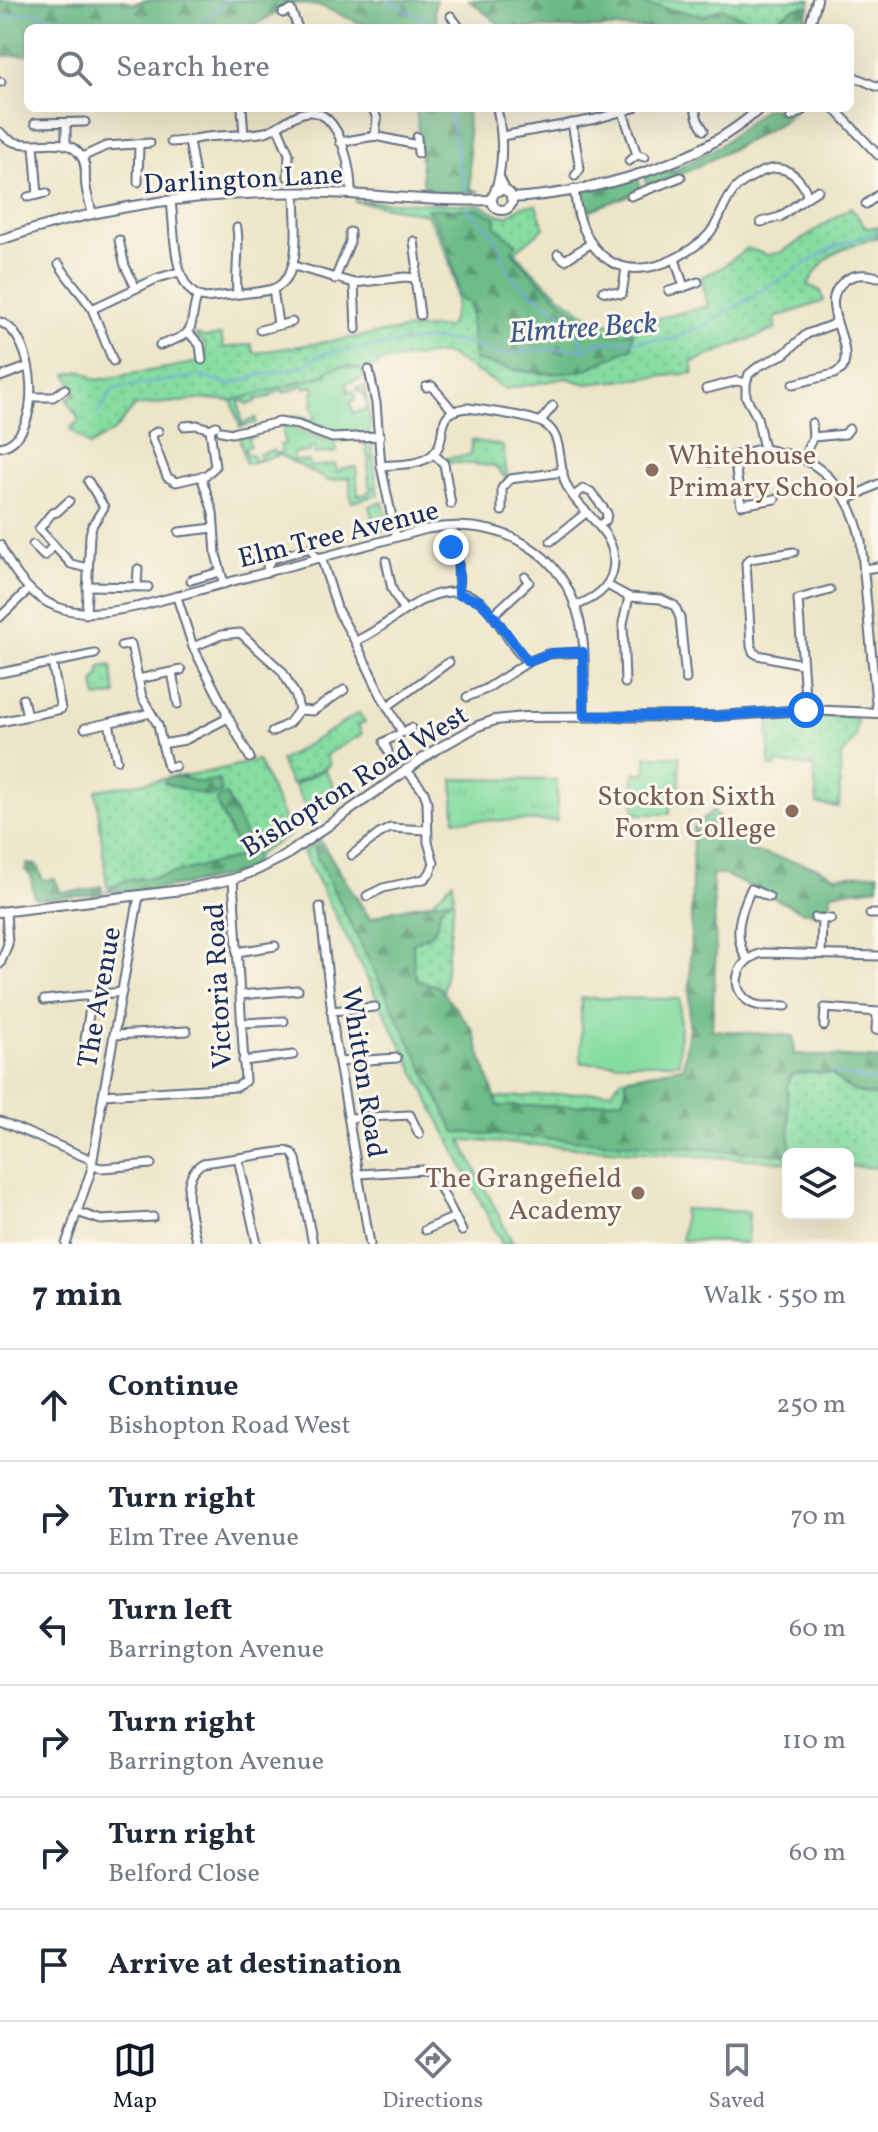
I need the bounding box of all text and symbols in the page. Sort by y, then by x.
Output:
search box [24,24,854,112]
icon: search [52,46,96,90]
text: Search here [116,47,270,89]
street label: Darlington Lane [142,156,344,205]
water label: Elmtree Beck [507,303,659,355]
place label: Whitehouse Primary School [668,437,857,508]
marker: Whitehouse Primary School [643,461,661,479]
street label: Elm Tree Avenue [234,492,443,579]
route end [433,529,469,565]
route start [788,692,824,728]
street label: Bishopton Road West [234,696,476,868]
place label: Stockton Sixth Form College [597,778,776,849]
marker: Stockton Sixth Form College [783,802,801,820]
street label: Victoria Road [196,902,243,1070]
street label: The Avenue [69,924,132,1071]
street label: Whitton Road [330,984,395,1161]
map controls [782,1148,854,1220]
button: layers [782,1148,854,1220]
place label: The Grangefield Academy [425,1160,622,1231]
marker: The Grangefield Academy [629,1184,647,1202]
text: 7 min [32,1273,122,1320]
text: Walk · 550 m [703,1278,846,1314]
text: Continue [108,1366,239,1408]
icon: ahead [32,1383,76,1427]
text: 250 m [776,1387,846,1423]
text: Bishopton Road West [108,1408,351,1444]
text: Turn right [108,1478,256,1520]
icon: right [32,1495,76,1539]
text: 70 m [791,1499,846,1535]
text: Elm Tree Avenue [108,1520,299,1556]
text: Turn left [108,1590,232,1632]
icon: left [32,1607,76,1651]
text: 60 m [789,1611,846,1647]
text: Barrington Avenue [108,1632,324,1668]
text: Turn right [108,1702,256,1744]
icon: right [32,1719,76,1763]
text: 110 m [782,1723,846,1759]
text: Barrington Avenue [108,1744,324,1780]
text: Turn right [108,1814,256,1856]
icon: right [32,1831,76,1875]
text: 60 m [789,1835,846,1871]
text: Belford Close [108,1856,260,1892]
icon: arrive [32,1943,76,1987]
text: Arrive at destination [108,1944,402,1986]
tab: Map [113,2038,157,2117]
tab: Directions [382,2038,483,2117]
tab: Saved [709,2038,765,2117]

